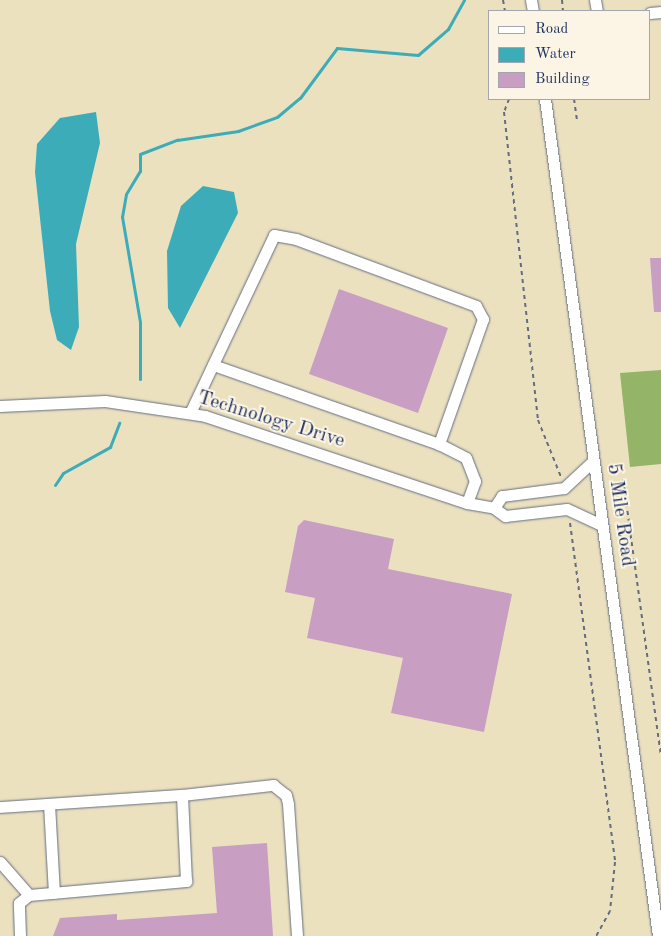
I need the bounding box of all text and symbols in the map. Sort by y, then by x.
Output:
legend [488,10,651,100]
text: Road [535,22,568,37]
text: Water [535,47,576,62]
text: Building [535,72,590,87]
street label: Technology Drive [194,386,348,454]
street label: 5 Mile Road [601,462,639,568]

